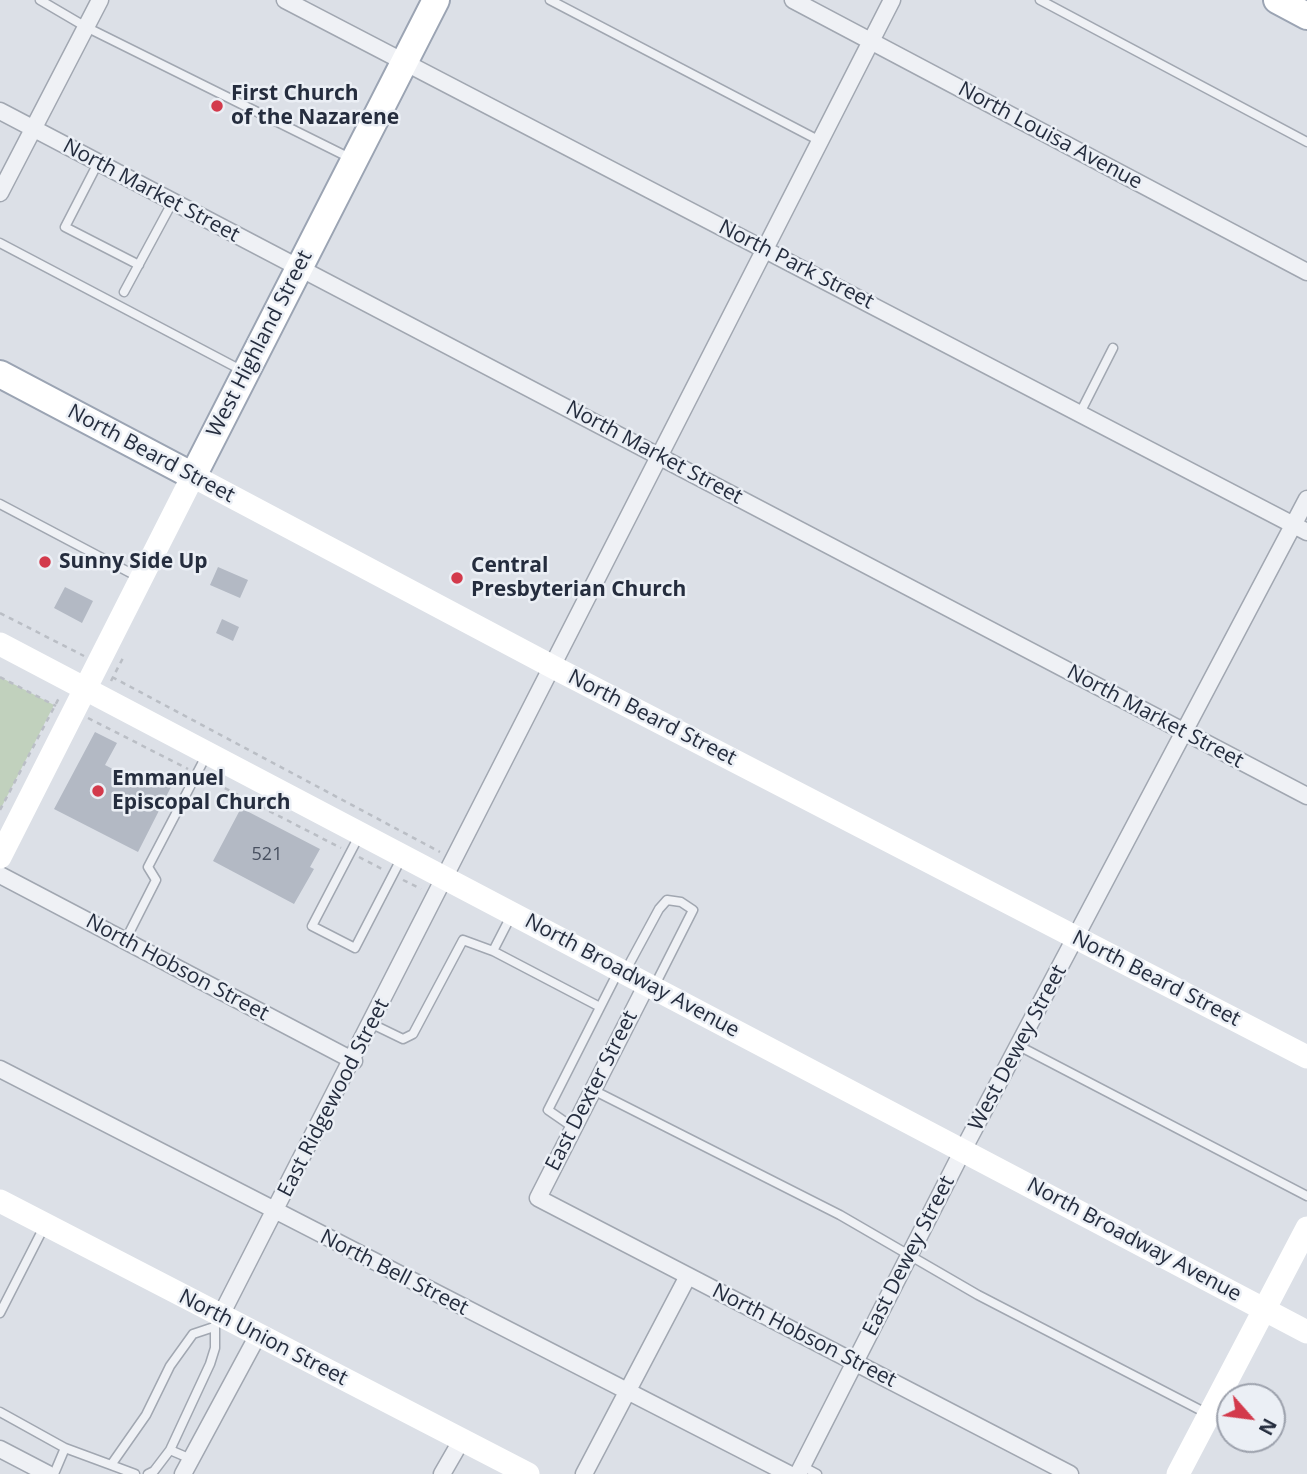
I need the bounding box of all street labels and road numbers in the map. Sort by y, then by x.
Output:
street label: North Louisa Avenue [954,77,1146,195]
street label: North Market Street [58,134,244,248]
street label: North Park Street [714,215,878,315]
street label: West Highland Street [202,247,318,441]
street label: North Market Street [561,396,747,510]
street label: North Beard Street [63,399,239,509]
street label: North Market Street [1062,660,1248,774]
street label: North Beard Street [564,665,740,771]
street label: North Hobson Street [81,909,273,1027]
street label: North Broadway Avenue [520,909,744,1043]
street label: North Beard Street [1068,926,1244,1032]
street label: West Dewey Street [964,961,1072,1135]
street label: East Ridgewood Street [273,995,395,1201]
street label: East Dexter Street [541,1007,643,1175]
street label: East Dewey Street [858,1172,960,1340]
street label: North Broadway Avenue [1022,1173,1246,1307]
street label: North Bell Street [316,1225,472,1321]
street label: North Hobson Street [708,1279,900,1393]
street label: North Union Street [174,1285,352,1391]

